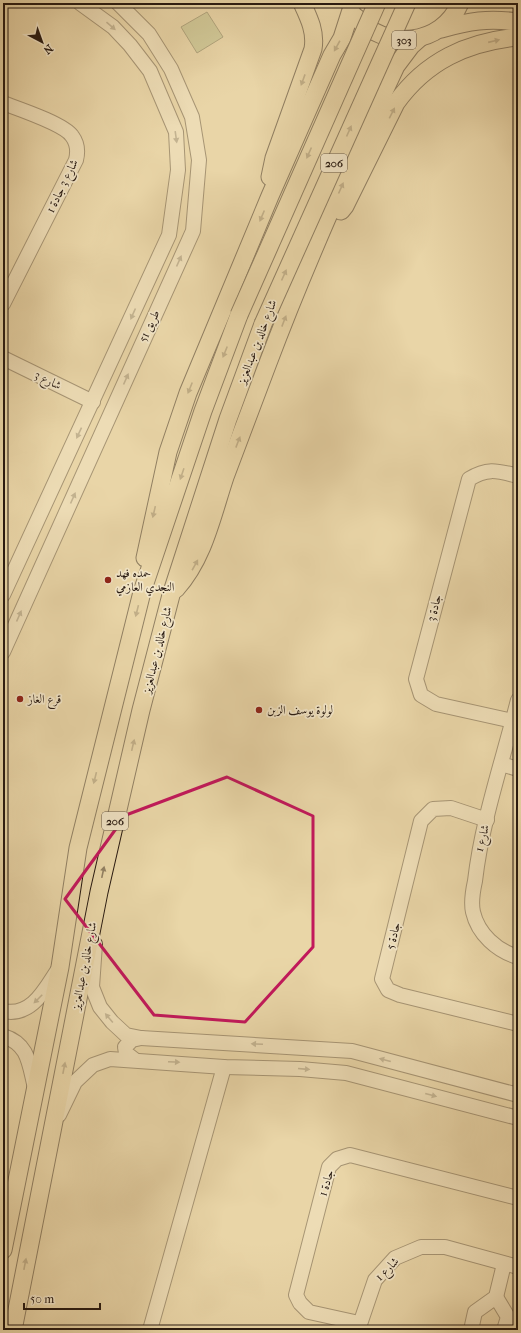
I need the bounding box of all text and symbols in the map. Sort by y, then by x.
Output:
north arrow [22,22,62,62]
one-way arrow [106,22,116,31]
road number: 303 [392,31,416,49]
one-way arrow [488,37,500,43]
one-way arrow [334,40,341,52]
text: N [40,42,56,57]
one-way arrow [299,74,305,86]
one-way arrow [389,107,395,118]
one-way arrow [345,125,352,137]
one-way arrow [173,131,179,143]
one-way arrow [306,148,312,160]
road number: 206 [321,154,347,172]
street label: شارع 3 جادة 1 [43,157,85,217]
one-way arrow [338,182,344,194]
one-way arrow [258,210,265,222]
one-way arrow [176,255,182,266]
one-way arrow [281,270,287,281]
street label: شارع خالد بن عبدالعزيز [234,298,283,389]
street label: طريق 51 [135,307,164,345]
one-way arrow [130,309,136,320]
one-way arrow [281,314,287,326]
one-way arrow [222,346,228,357]
street label: شارع 3 [30,367,64,396]
one-way arrow [123,374,129,385]
one-way arrow [187,382,193,394]
one-way arrow [76,427,82,438]
one-way arrow [236,436,242,448]
one-way arrow [179,469,185,481]
one-way arrow [70,491,76,503]
one-way arrow [151,506,157,519]
one-way arrow [191,559,198,571]
place label: حمده فهد النجدي العازمي [116,566,175,597]
marker: حمده فهد النجدي العازمي [103,575,113,585]
street label: جادة 3 [424,593,444,623]
one-way arrow [134,605,140,617]
street label: شارع خالد بن عبدالعزيز [139,605,179,698]
one-way arrow [16,611,22,622]
place label: قرع الغاز [27,692,61,710]
marker: قرع الغاز [15,694,25,704]
place label: لولوة يوسف الزبن [267,703,333,718]
marker: لولوة يوسف الزبن [254,705,264,715]
one-way arrow [130,739,136,751]
one-way arrow [92,772,98,784]
road number: 206 [102,812,128,830]
street label: شارع 1 [472,823,496,854]
one-way arrow [101,866,107,878]
street label: شارع خالد بن عبدالعزيز [68,921,103,1014]
street label: جادة 5 [383,921,403,951]
one-way arrow [33,994,43,1004]
one-way arrow [104,1013,113,1024]
one-way arrow [251,1041,263,1048]
one-way arrow [379,1057,391,1063]
one-way arrow [168,1059,180,1066]
one-way arrow [61,1062,67,1074]
one-way arrow [298,1066,310,1072]
one-way arrow [424,1093,437,1099]
street label: جادة 1 [315,1168,337,1198]
street label: شارع 1 [372,1254,405,1287]
one-way arrow [23,1258,29,1270]
scale bar [24,1285,100,1311]
text: 50 m [30,1292,54,1306]

